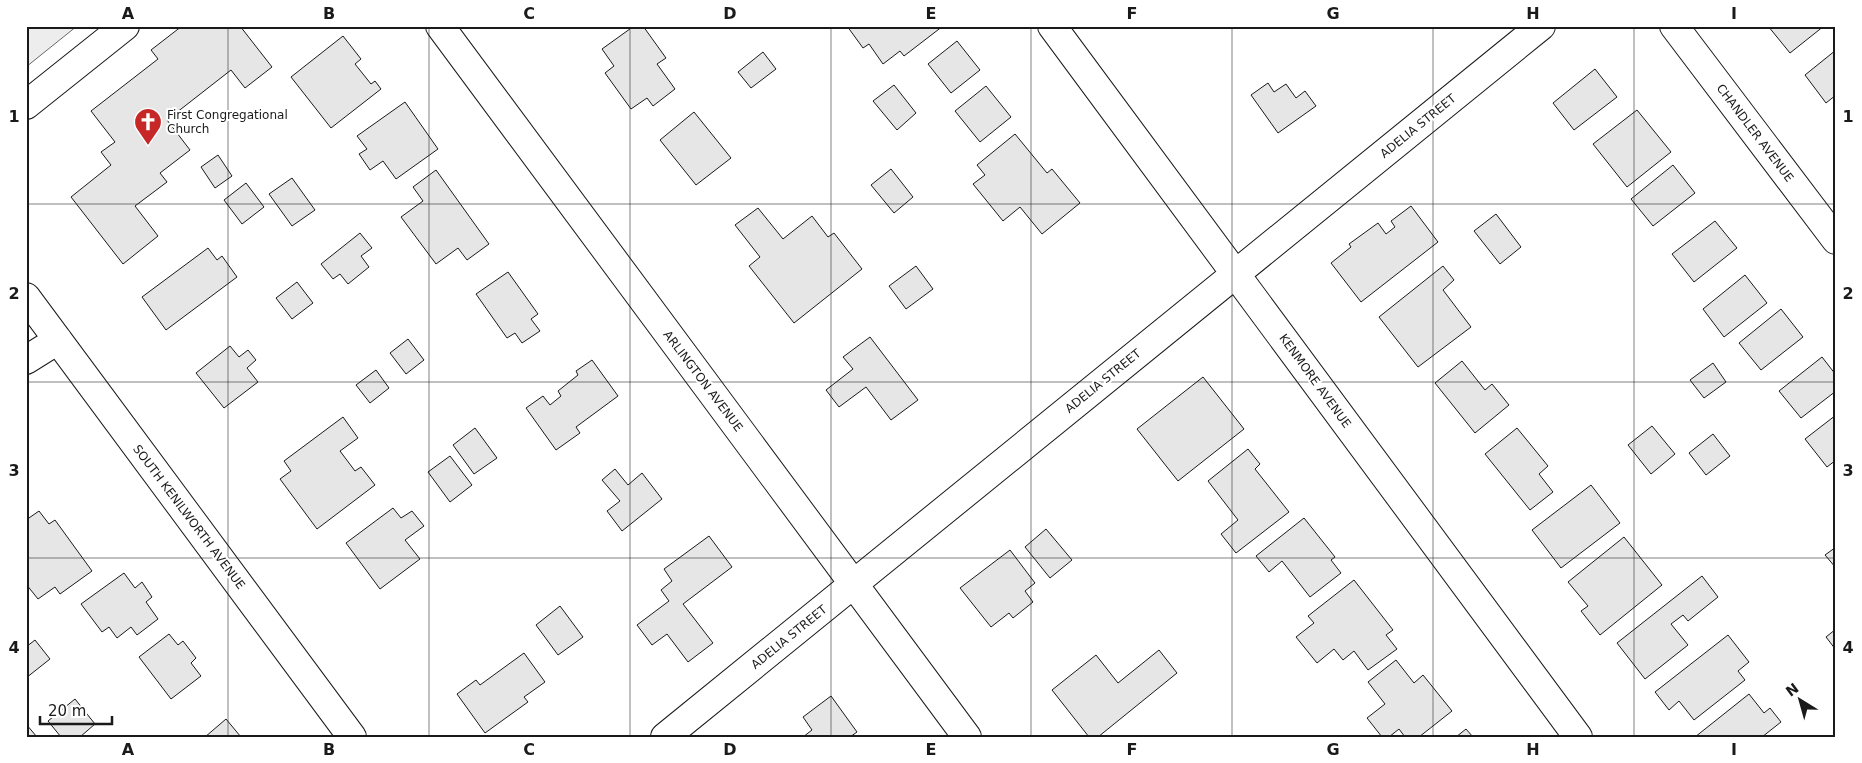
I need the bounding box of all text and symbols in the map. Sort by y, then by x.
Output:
text: A [122,4,135,23]
text: B [323,4,335,23]
text: C [523,4,535,23]
text: D [723,4,737,23]
text: E [926,4,936,23]
text: F [1127,4,1137,23]
text: G [1326,4,1340,23]
text: H [1526,4,1540,23]
text: I [1731,4,1737,23]
street label: CHANDLER AVENUE [1714,81,1796,185]
street label: ADELIA STREET [1377,91,1459,161]
text: 1 [8,107,20,126]
church icon: First Congregational Church [133,107,163,146]
text: 1 [1842,107,1854,126]
place label: First Congregational Church [167,108,288,136]
text: 2 [8,284,20,303]
text: 2 [1842,284,1854,303]
street label: ARLINGTON AVENUE [660,328,746,434]
street label: KENMORE AVENUE [1276,331,1354,431]
street label: ADELIA STREET [1062,346,1144,416]
street label: SOUTH KENILWORTH AVENUE [130,442,248,592]
text: 3 [8,461,20,480]
text: 3 [1842,461,1854,480]
street label: ADELIA STREET [748,602,830,672]
text: 4 [8,638,20,657]
text: 4 [1842,638,1854,657]
north arrow [1774,676,1824,726]
text: N [1783,680,1802,700]
scale bar [40,693,112,725]
text: 20 m [48,702,86,720]
text: A [122,740,135,759]
text: B [323,740,335,759]
text: C [523,740,535,759]
text: D [723,740,737,759]
text: E [926,740,936,759]
text: F [1127,740,1137,759]
text: G [1326,740,1340,759]
text: H [1526,740,1540,759]
text: I [1731,740,1737,759]

